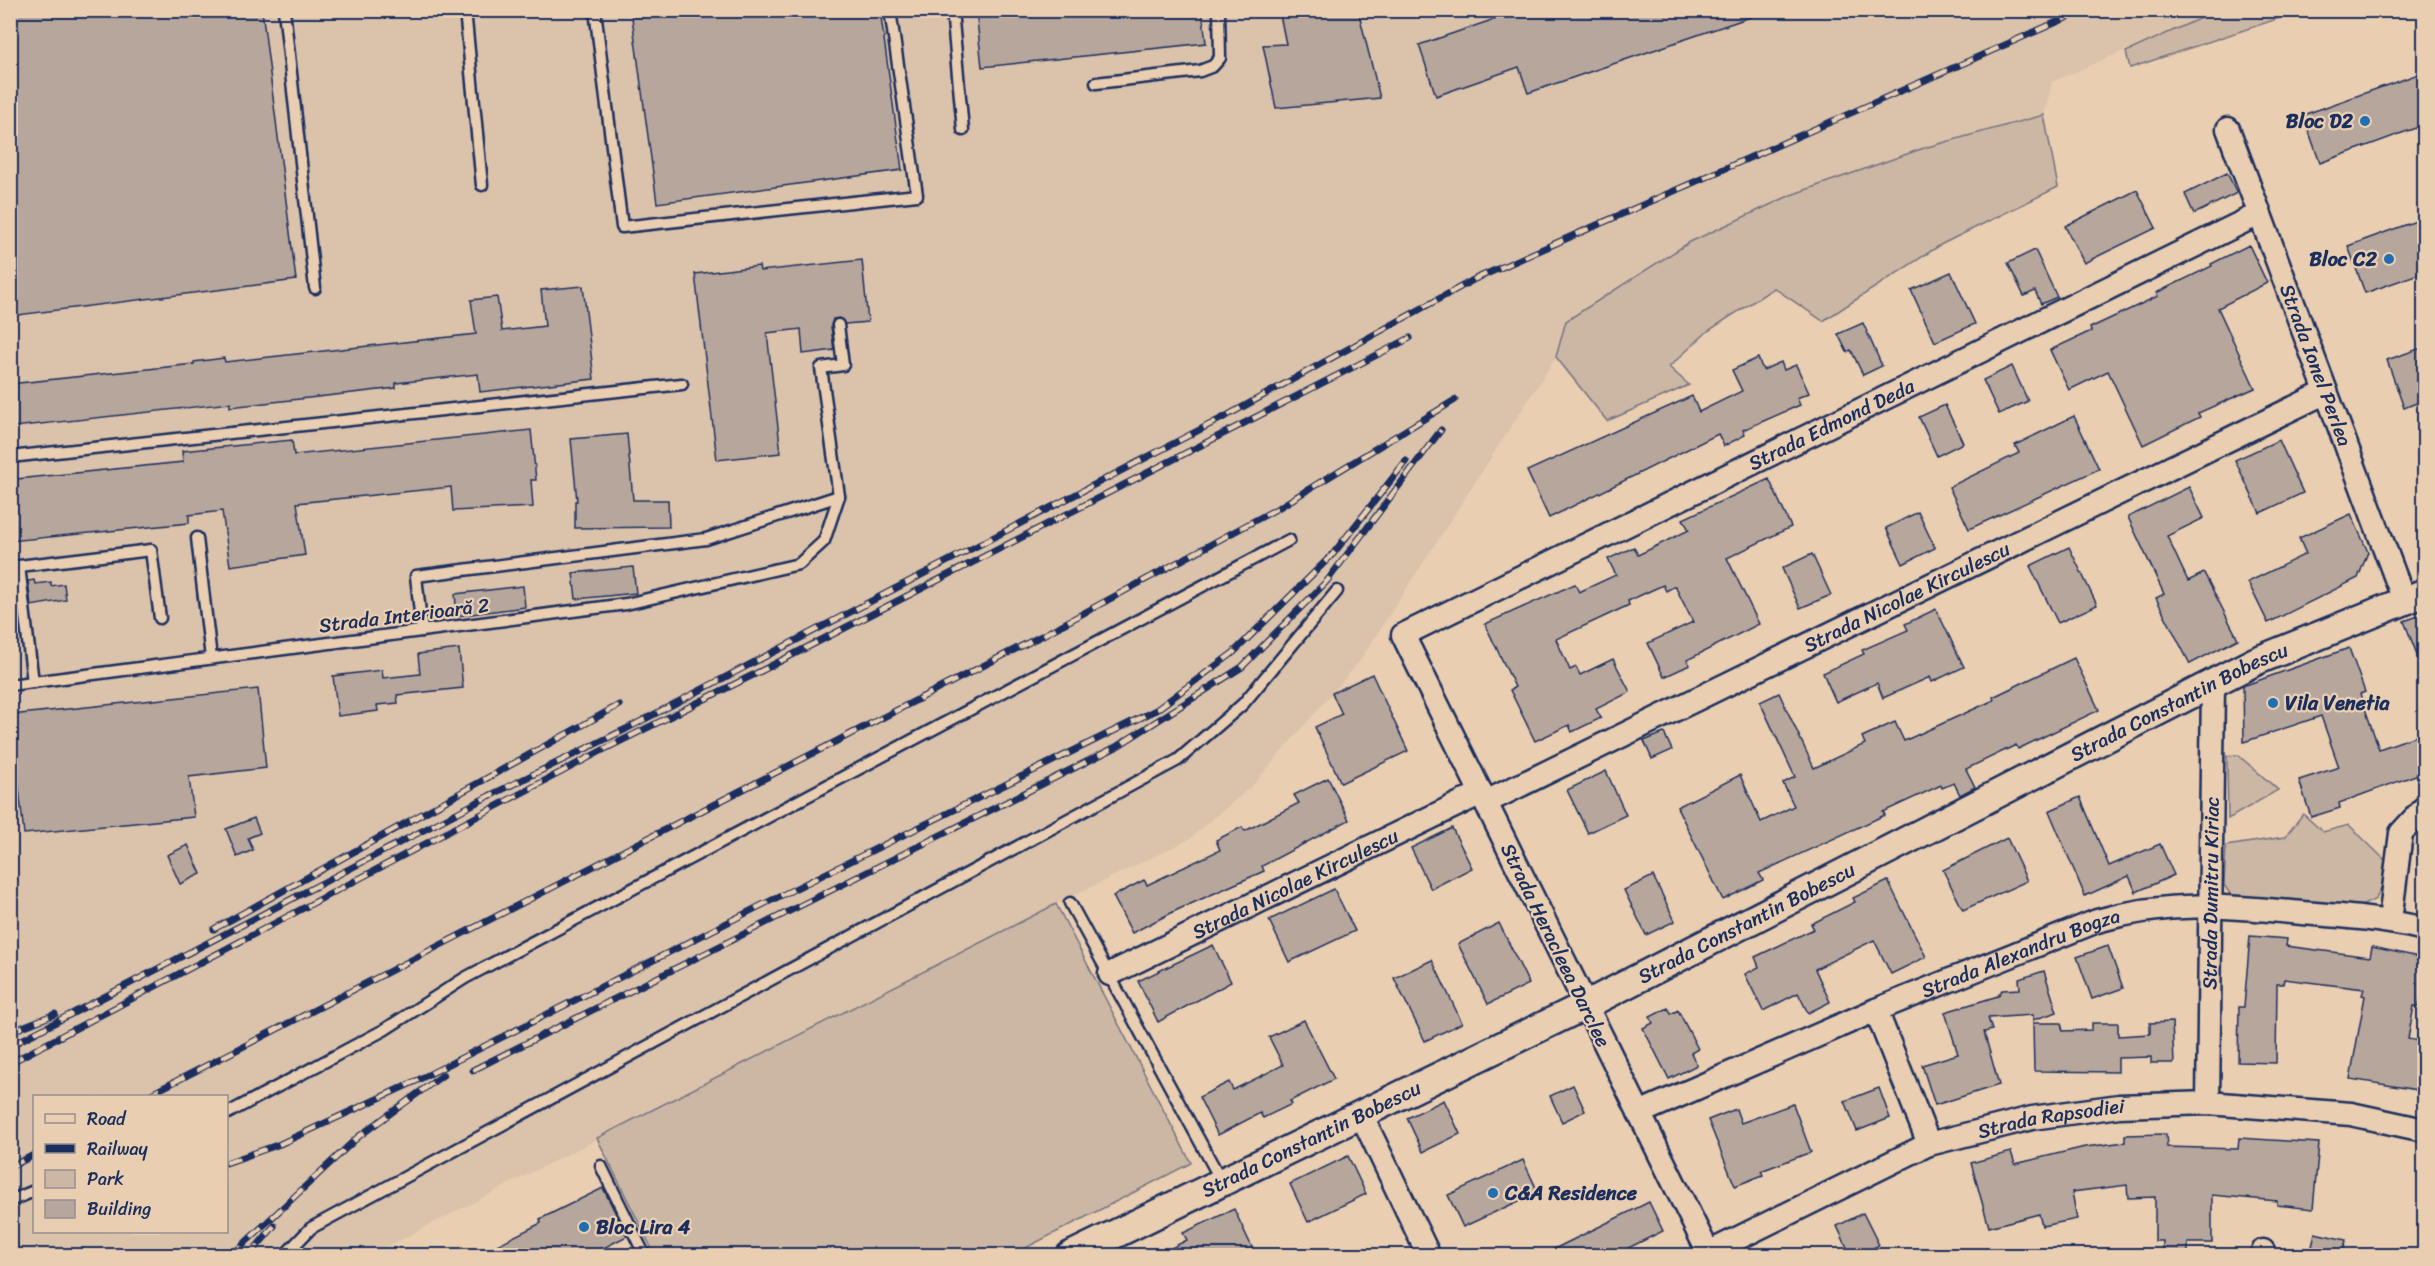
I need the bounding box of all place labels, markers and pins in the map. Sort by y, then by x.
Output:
place label: Bloc D2 [2286,104,2353,139]
marker: Bloc D2 [2358,114,2372,128]
place label: Bloc C2 [2309,242,2377,277]
marker: Bloc C2 [2382,252,2396,266]
place label: Vila Venetia [2285,686,2391,721]
marker: Vila Venetia [2266,696,2280,710]
place label: C&A Residence [1504,1176,1638,1211]
marker: C&A Residence [1486,1186,1500,1200]
place label: Bloc Lira 4 [596,1210,691,1245]
marker: Bloc Lira 4 [577,1220,591,1234]

